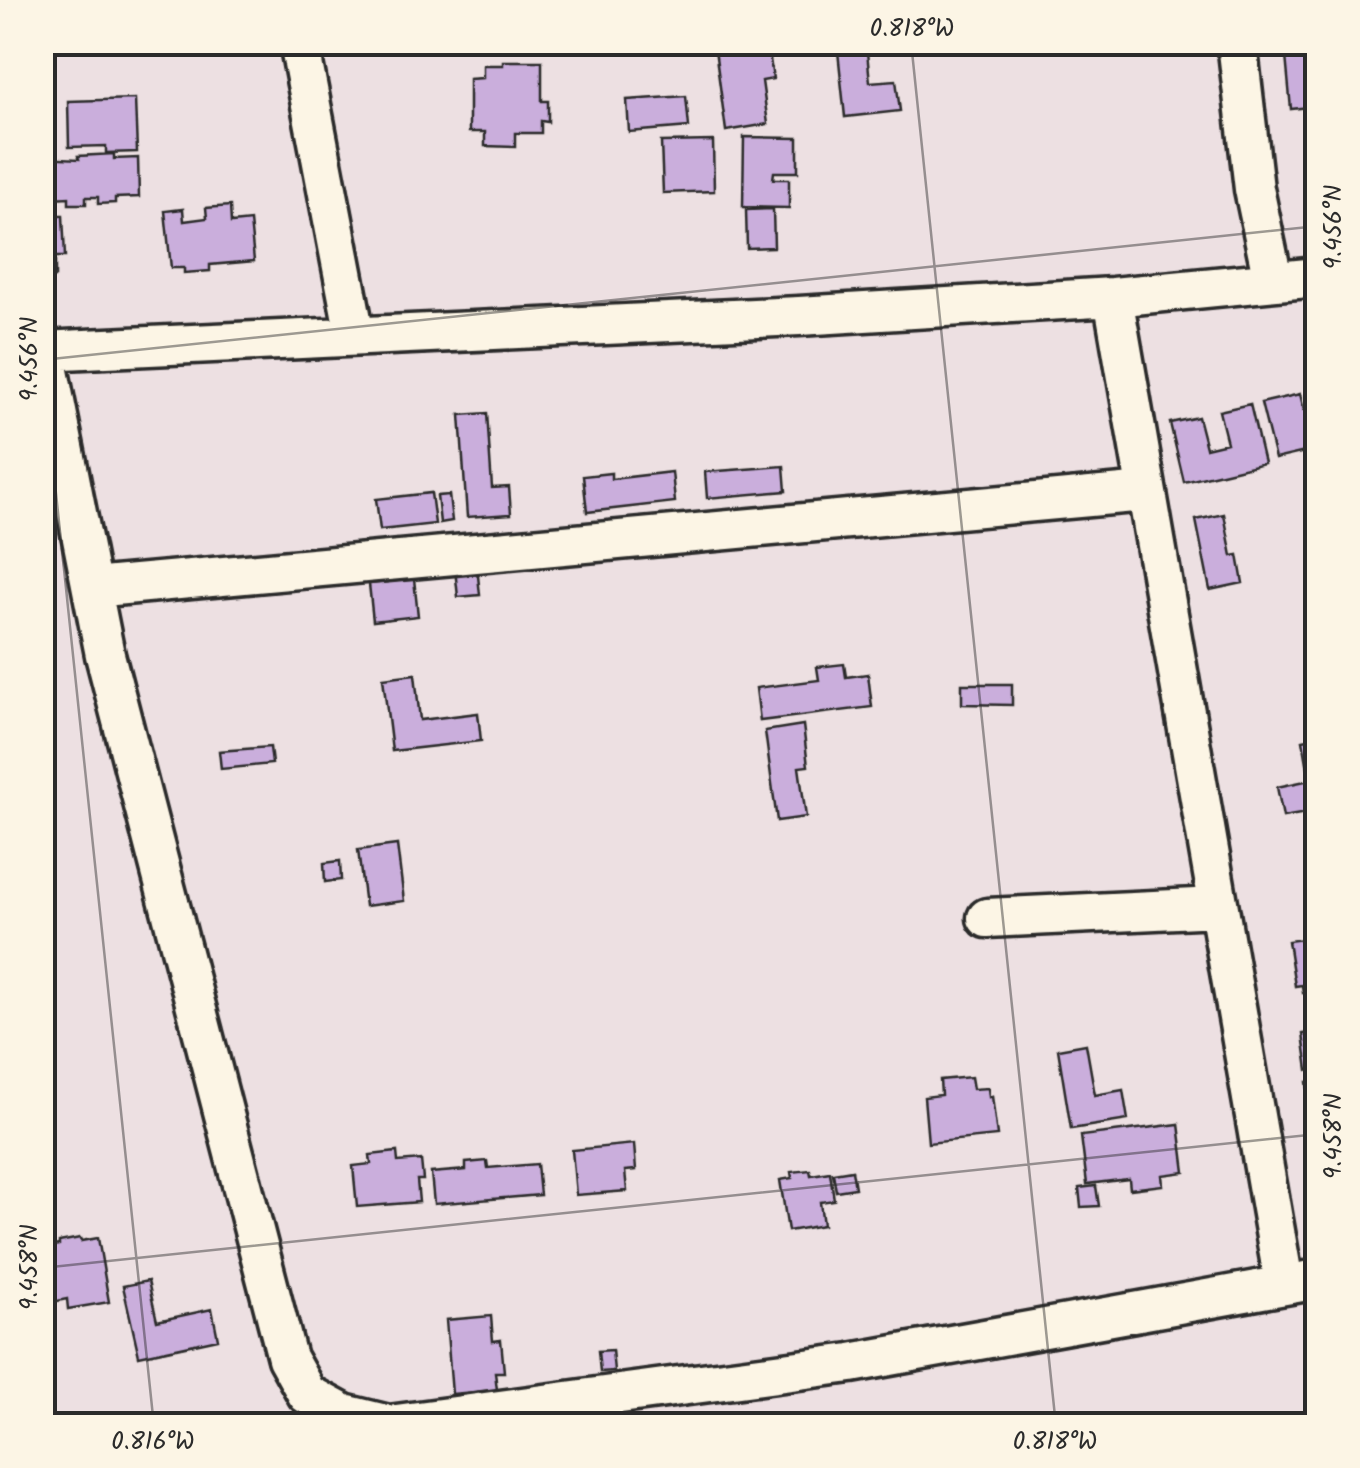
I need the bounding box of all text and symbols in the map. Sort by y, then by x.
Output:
text: 0.818°W [870,9,954,49]
text: 9.456°N [1314,185,1354,269]
text: 9.456°N [10,317,50,401]
text: 9.458°N [1314,1093,1354,1179]
text: 9.458°N [10,1224,50,1310]
text: 0.816°W [111,1422,195,1462]
text: 0.818°W [1013,1422,1097,1462]

